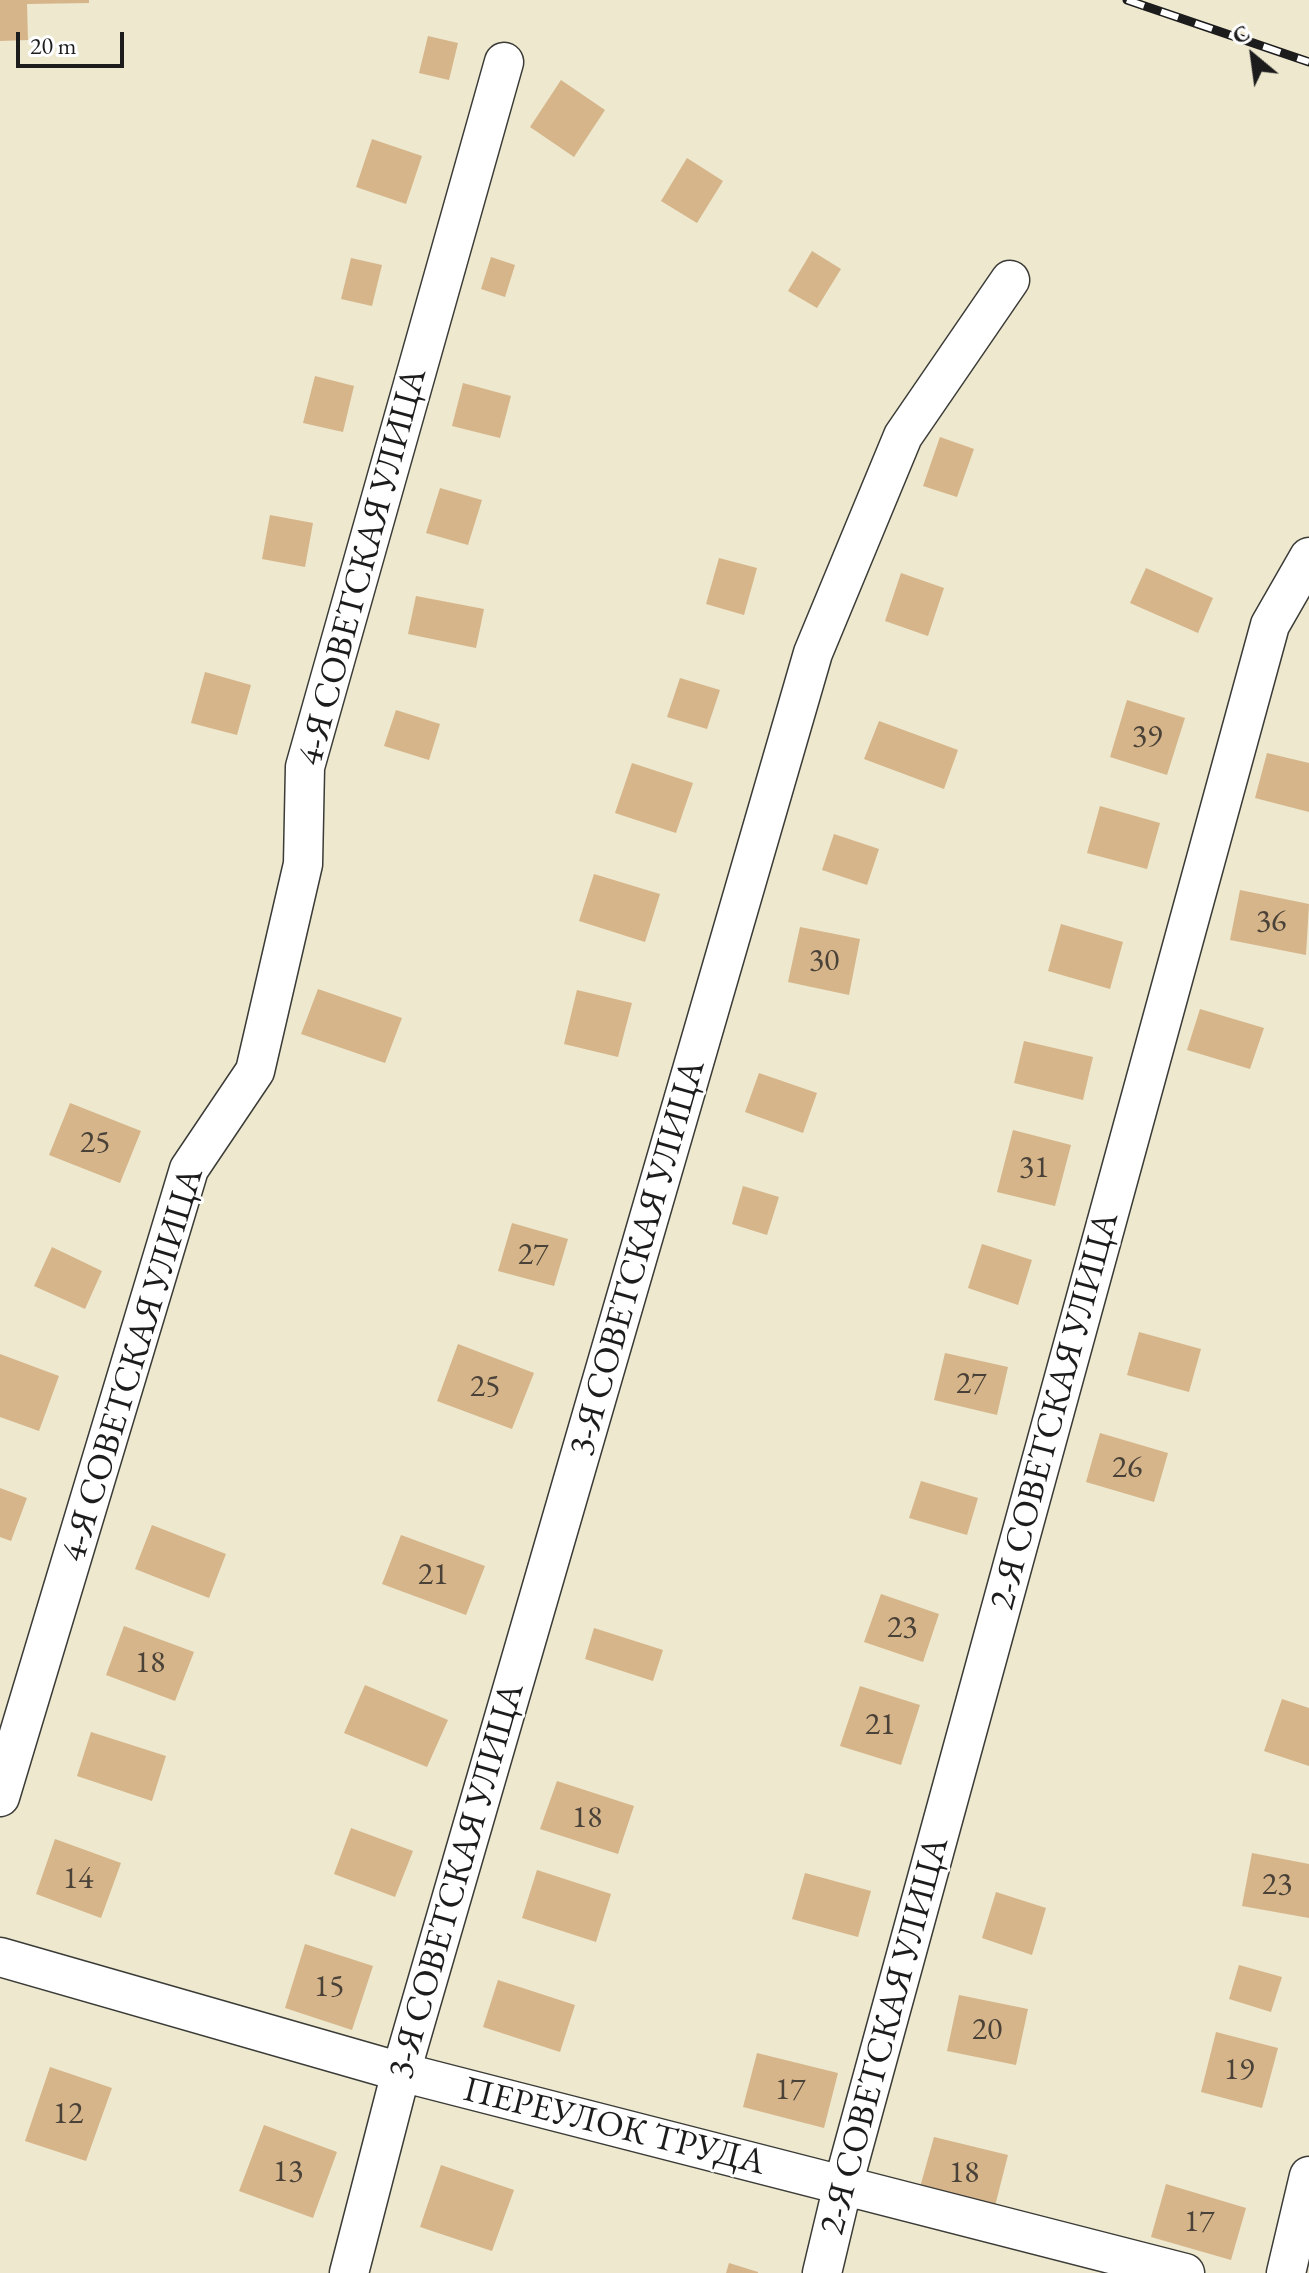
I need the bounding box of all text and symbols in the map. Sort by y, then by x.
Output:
scale bar [20,16,128,66]
north arrow [1213,16,1293,96]
text: С [1227,18,1255,51]
text: 20 m [30,30,77,61]
street label: 4-Я СОВЕТСКАЯ УЛИЦА [289,363,437,771]
house number: 39 [1132,718,1162,756]
house number: 36 [1256,903,1286,941]
house number: 30 [809,942,839,980]
street label: 3-Я СОВЕТСКАЯ УЛИЦА [561,1055,715,1461]
house number: 25 [80,1124,110,1162]
house number: 31 [1019,1149,1049,1187]
street label: 4-Я СОВЕТСКАЯ УЛИЦА [52,1163,214,1567]
street label: 2-Я СОВЕТСКАЯ УЛИЦА [981,1207,1129,1615]
house number: 27 [518,1236,548,1274]
house number: 27 [956,1365,986,1403]
house number: 25 [470,1368,500,1406]
house number: 26 [1112,1449,1142,1487]
house number: 21 [418,1556,448,1594]
house number: 23 [887,1609,917,1647]
house number: 18 [135,1644,165,1682]
street label: 3-Я СОВЕТСКАЯ УЛИЦА [380,1678,534,2084]
house number: 21 [865,1706,895,1744]
house number: 18 [572,1799,602,1837]
street label: 2-Я СОВЕТСКАЯ УЛИЦА [811,1832,959,2240]
house number: 14 [63,1860,93,1898]
house number: 23 [1262,1866,1292,1904]
house number: 15 [314,1968,344,2006]
house number: 20 [972,2011,1002,2049]
house number: 19 [1224,2051,1254,2089]
street label: ПЕРЕУЛОК ТРУДА [459,2069,769,2185]
house number: 17 [775,2071,805,2109]
house number: 12 [53,2095,83,2133]
house number: 13 [273,2153,303,2191]
house number: 18 [949,2154,979,2192]
house number: 17 [1184,2203,1214,2241]

